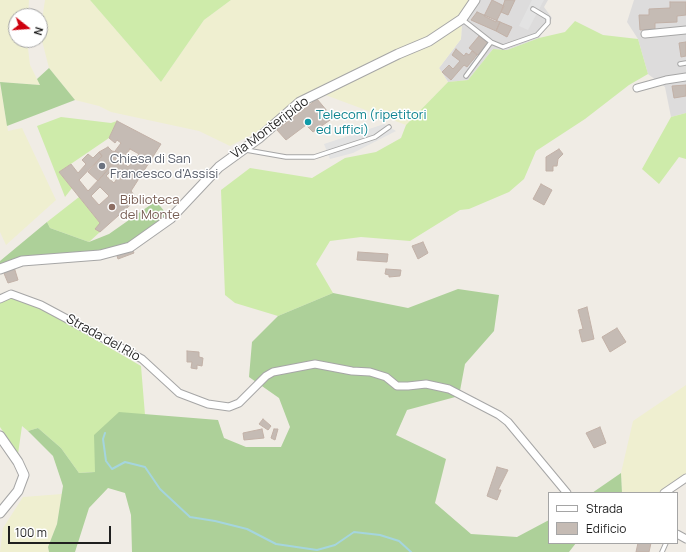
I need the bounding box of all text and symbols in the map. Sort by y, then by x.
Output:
north arrow [8,8,48,48]
text: N [31,25,47,37]
street label: Via Monteripido [228,94,312,162]
place label: Telecom (ripetitori ed uffici) [316,107,426,138]
marker: Telecom (ripetitori ed uffici) [303,117,313,127]
place label: Chiesa di San Francesco d'Assisi [110,151,218,182]
marker: Chiesa di San Francesco d'Assisi [97,161,107,171]
place label: Biblioteca del Monte [120,192,180,223]
marker: Biblioteca del Monte [107,202,117,212]
street label: Strada del Rio [63,311,143,365]
legend [548,492,678,544]
text: Strada [586,500,623,517]
scale bar [10,518,113,544]
text: Edificio [586,520,626,537]
text: 100 m [15,524,47,541]

